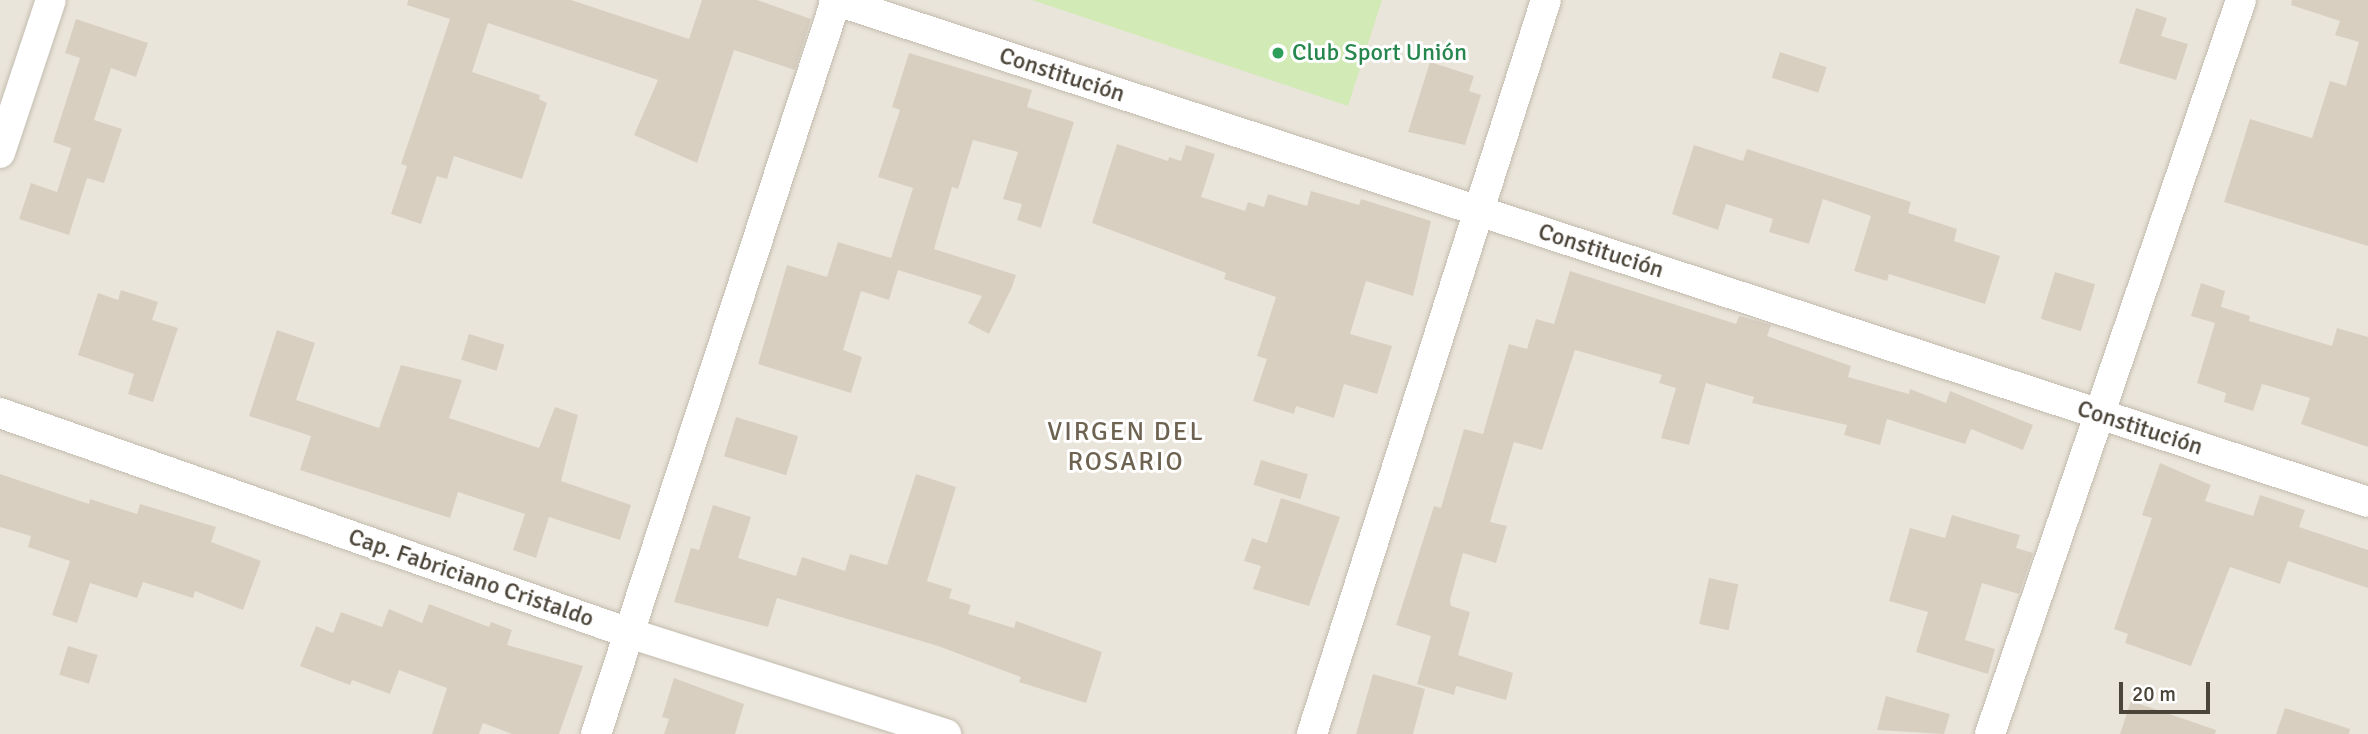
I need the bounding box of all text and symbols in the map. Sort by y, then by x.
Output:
place label: Club Sport Unión [1292,39,1467,67]
street label: Constitución [996,41,1128,109]
marker: Club Sport Unión [1270,45,1286,61]
street label: Constitución [1535,217,1667,285]
street label: Constitución [2074,394,2206,462]
district label: VIRGEN DEL ROSARIO [1049,417,1203,478]
street label: Cap. Fabriciano Cristaldo [345,522,597,634]
scale bar [2123,668,2214,712]
text: 20 m [2132,681,2176,707]

